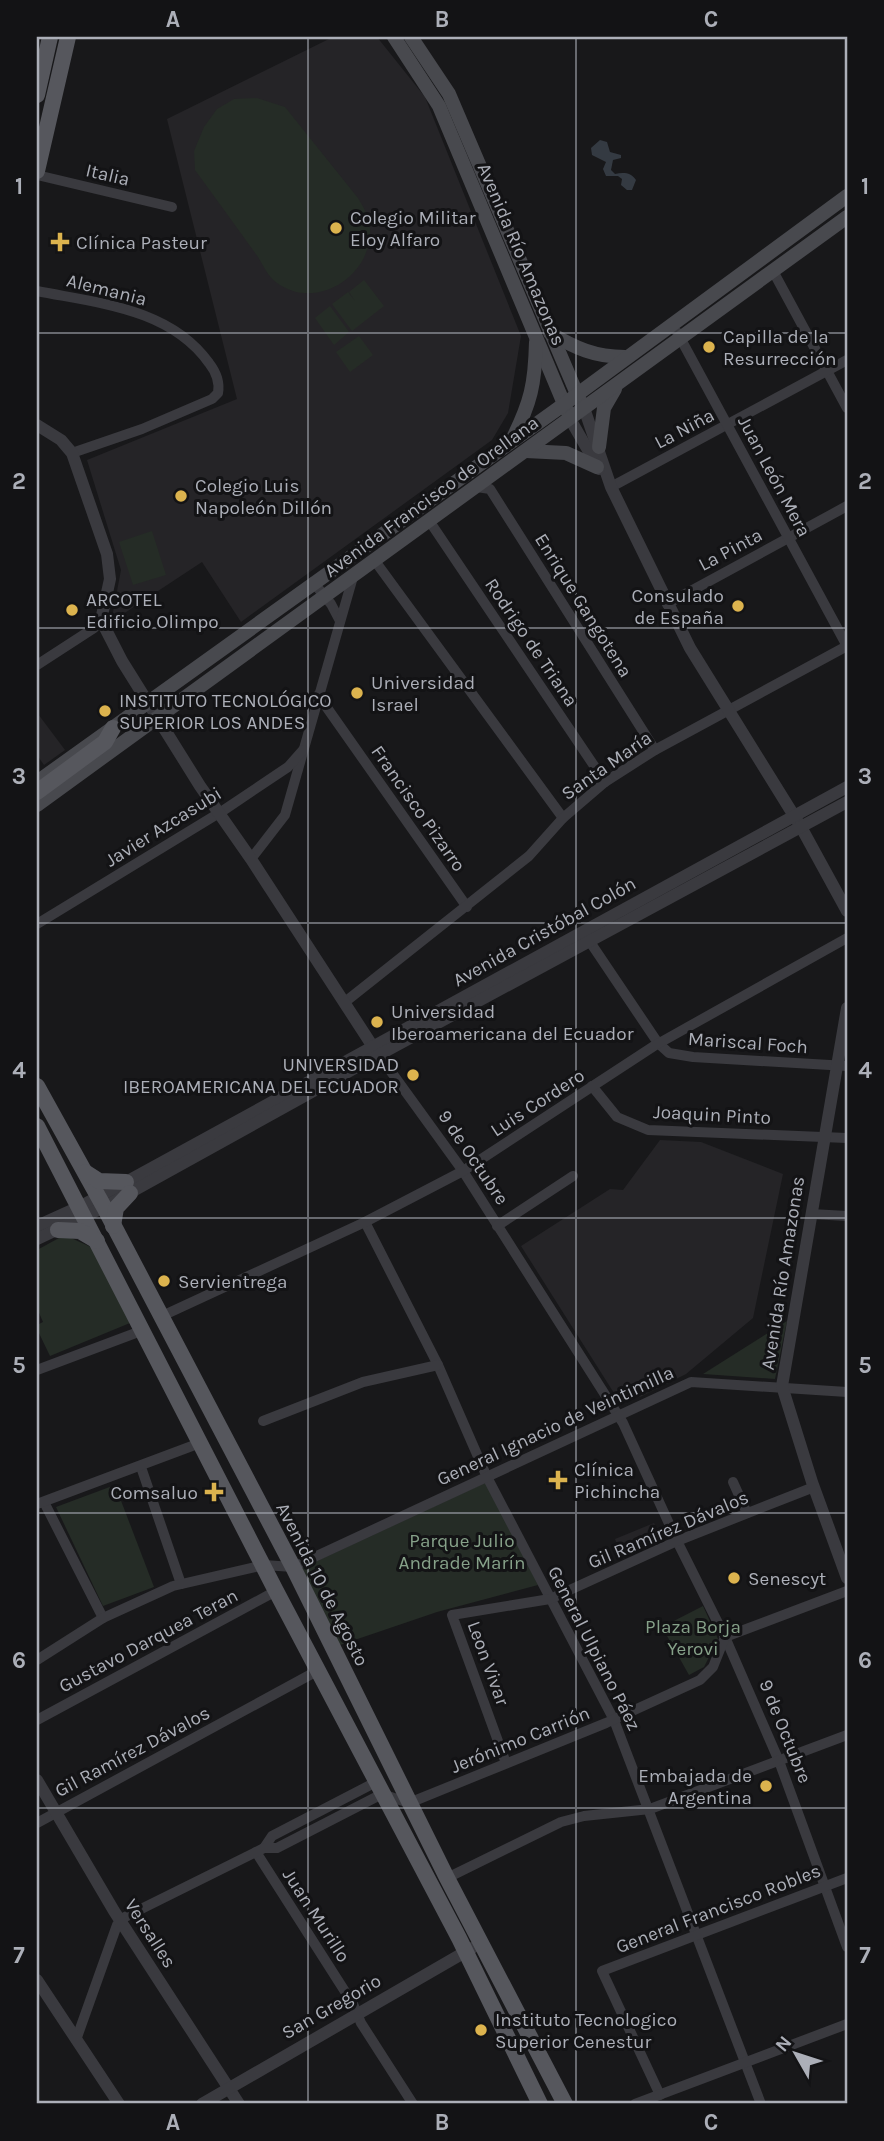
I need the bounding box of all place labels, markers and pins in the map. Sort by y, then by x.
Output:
place label: Colegio Militar Eloy Alfaro [350,207,476,251]
marker: Colegio Militar Eloy Alfaro [328,220,344,236]
marker: Clínica Pasteur [50,232,70,252]
place label: Clínica Pasteur [76,232,207,254]
place label: Capilla de la Resurrección [723,326,837,370]
marker: Capilla de la Resurrección [701,339,717,355]
place label: Colegio Luis Napoleón Dillón [195,475,332,519]
marker: Colegio Luis Napoleón Dillón [173,488,189,504]
place label: Consulado de España [632,585,724,629]
place label: ARCOTEL Edificio Olimpo [86,589,219,633]
marker: Consulado de España [730,598,746,614]
marker: ARCOTEL Edificio Olimpo [64,602,80,618]
place label: Universidad Israel [371,672,475,716]
marker: Universidad Israel [349,685,365,701]
place label: INSTITUTO TECNOLÓGICO SUPERIOR LOS ANDES [119,689,332,734]
marker: INSTITUTO TECNOLÓGICO SUPERIOR LOS ANDES [97,703,113,719]
place label: Universidad Iberoamericana del Ecuador [391,1001,634,1045]
marker: Universidad Iberoamericana del Ecuador [369,1014,385,1030]
place label: UNIVERSIDAD IBEROAMERICANA DEL ECUADOR [123,1054,399,1098]
marker: UNIVERSIDAD IBEROAMERICANA DEL ECUADOR [405,1067,421,1083]
place label: Servientrega [178,1271,288,1293]
marker: Servientrega [156,1273,172,1289]
place label: Clínica Pichincha [574,1459,660,1503]
marker: Clínica Pichincha [548,1470,568,1490]
place label: Comsaluo [111,1482,198,1504]
marker: Comsaluo [204,1482,224,1502]
place label: Senescyt [748,1568,826,1590]
marker: Senescyt [726,1570,742,1586]
place label: Embajada de Argentina [638,1765,752,1809]
marker: Embajada de Argentina [758,1778,774,1794]
place label: Instituto Tecnologico Superior Cenestur [495,2009,677,2053]
marker: Instituto Tecnologico Superior Cenestur [473,2022,489,2038]

